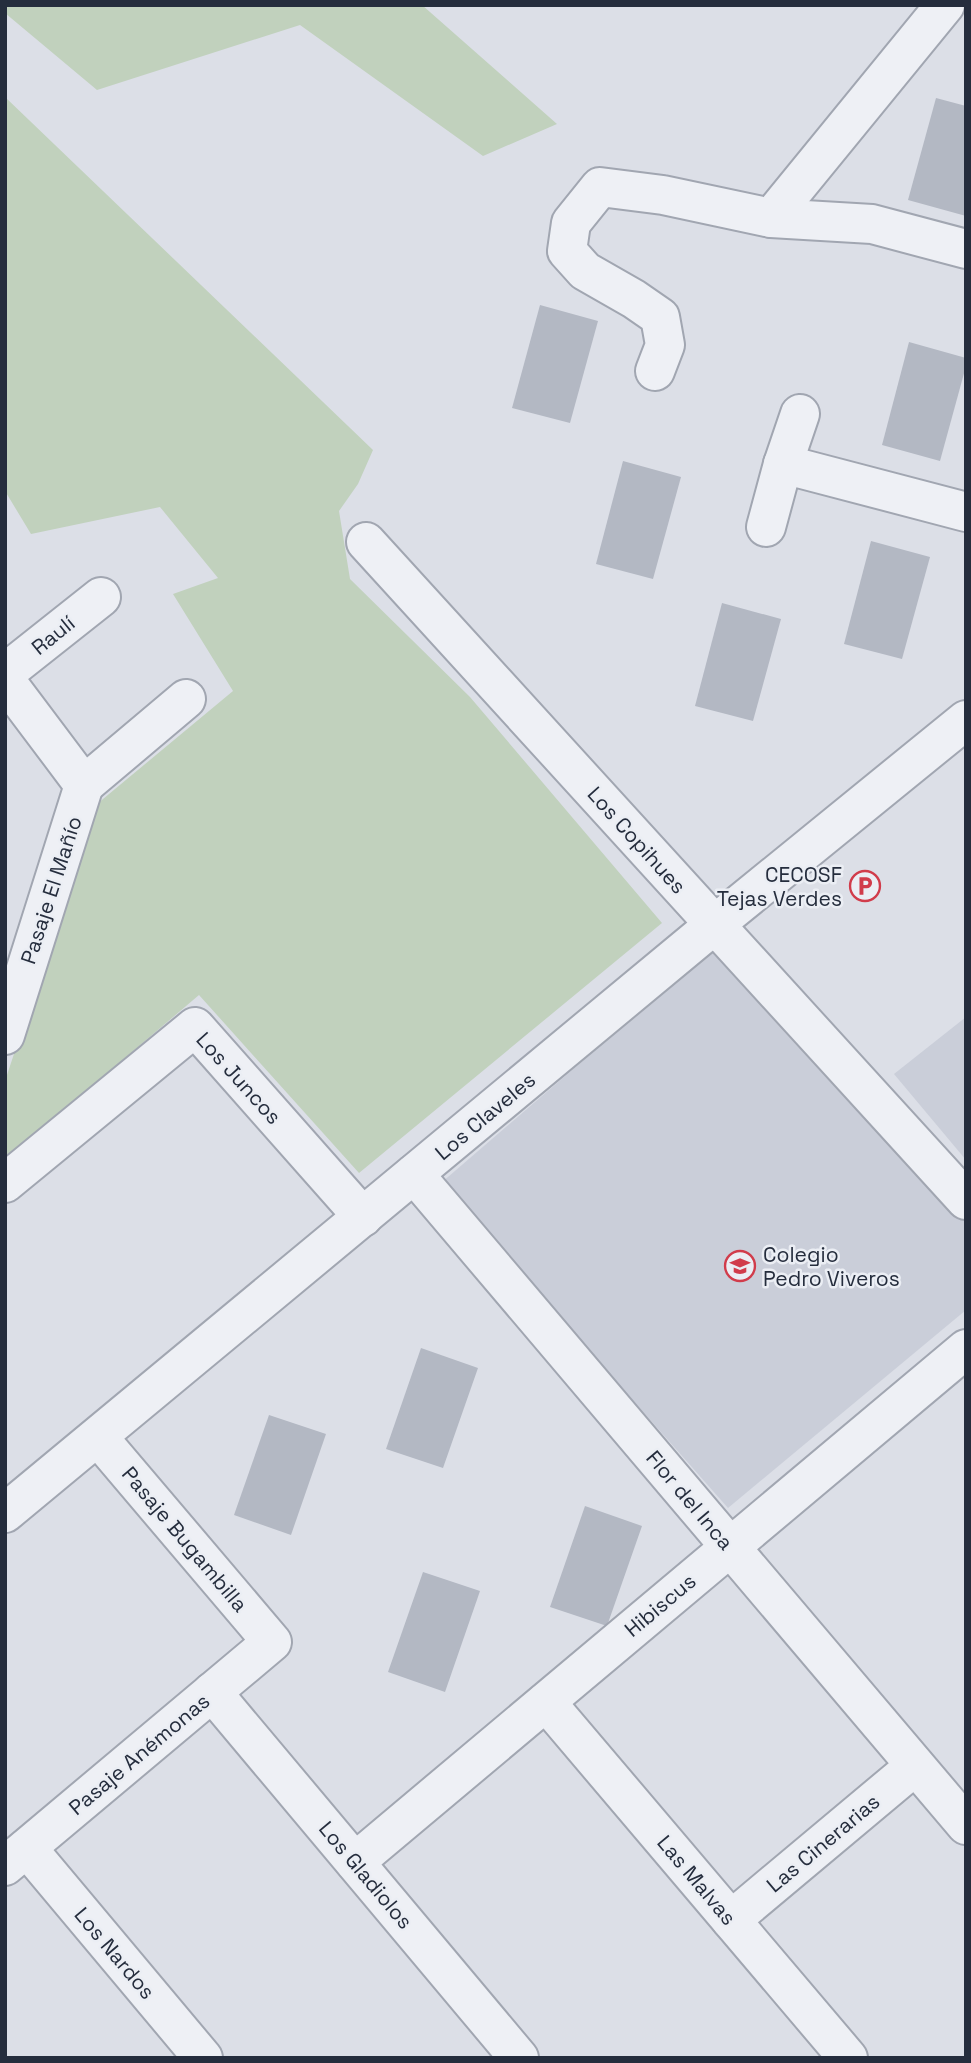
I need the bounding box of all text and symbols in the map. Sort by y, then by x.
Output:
street label: Raulí [26,609,81,661]
street label: Los Copihues [582,781,692,899]
street label: Pasaje El Mañío [14,813,88,967]
place label: CECOSF Tejas Verdes [717,861,842,912]
parking icon: CECOSF Tejas Verdes [848,869,882,903]
street label: Los Juncos [190,1026,288,1130]
street label: Los Claveles [429,1066,541,1166]
place label: Colegio Pedro Viveros [763,1241,900,1292]
school or university icon: Colegio Pedro Viveros [723,1249,757,1283]
street label: Flor del Inca [640,1445,740,1555]
street label: Pasaje Bugambilla [116,1461,254,1617]
street label: Hibiscus [619,1567,701,1643]
street label: Pasaje Anémonas [63,1687,215,1821]
street label: Las Cinerarias [761,1788,885,1898]
street label: Los Gladiolos [313,1816,419,1934]
street label: Las Malvas [652,1829,742,1931]
street label: Los Nardos [69,1901,161,2005]

